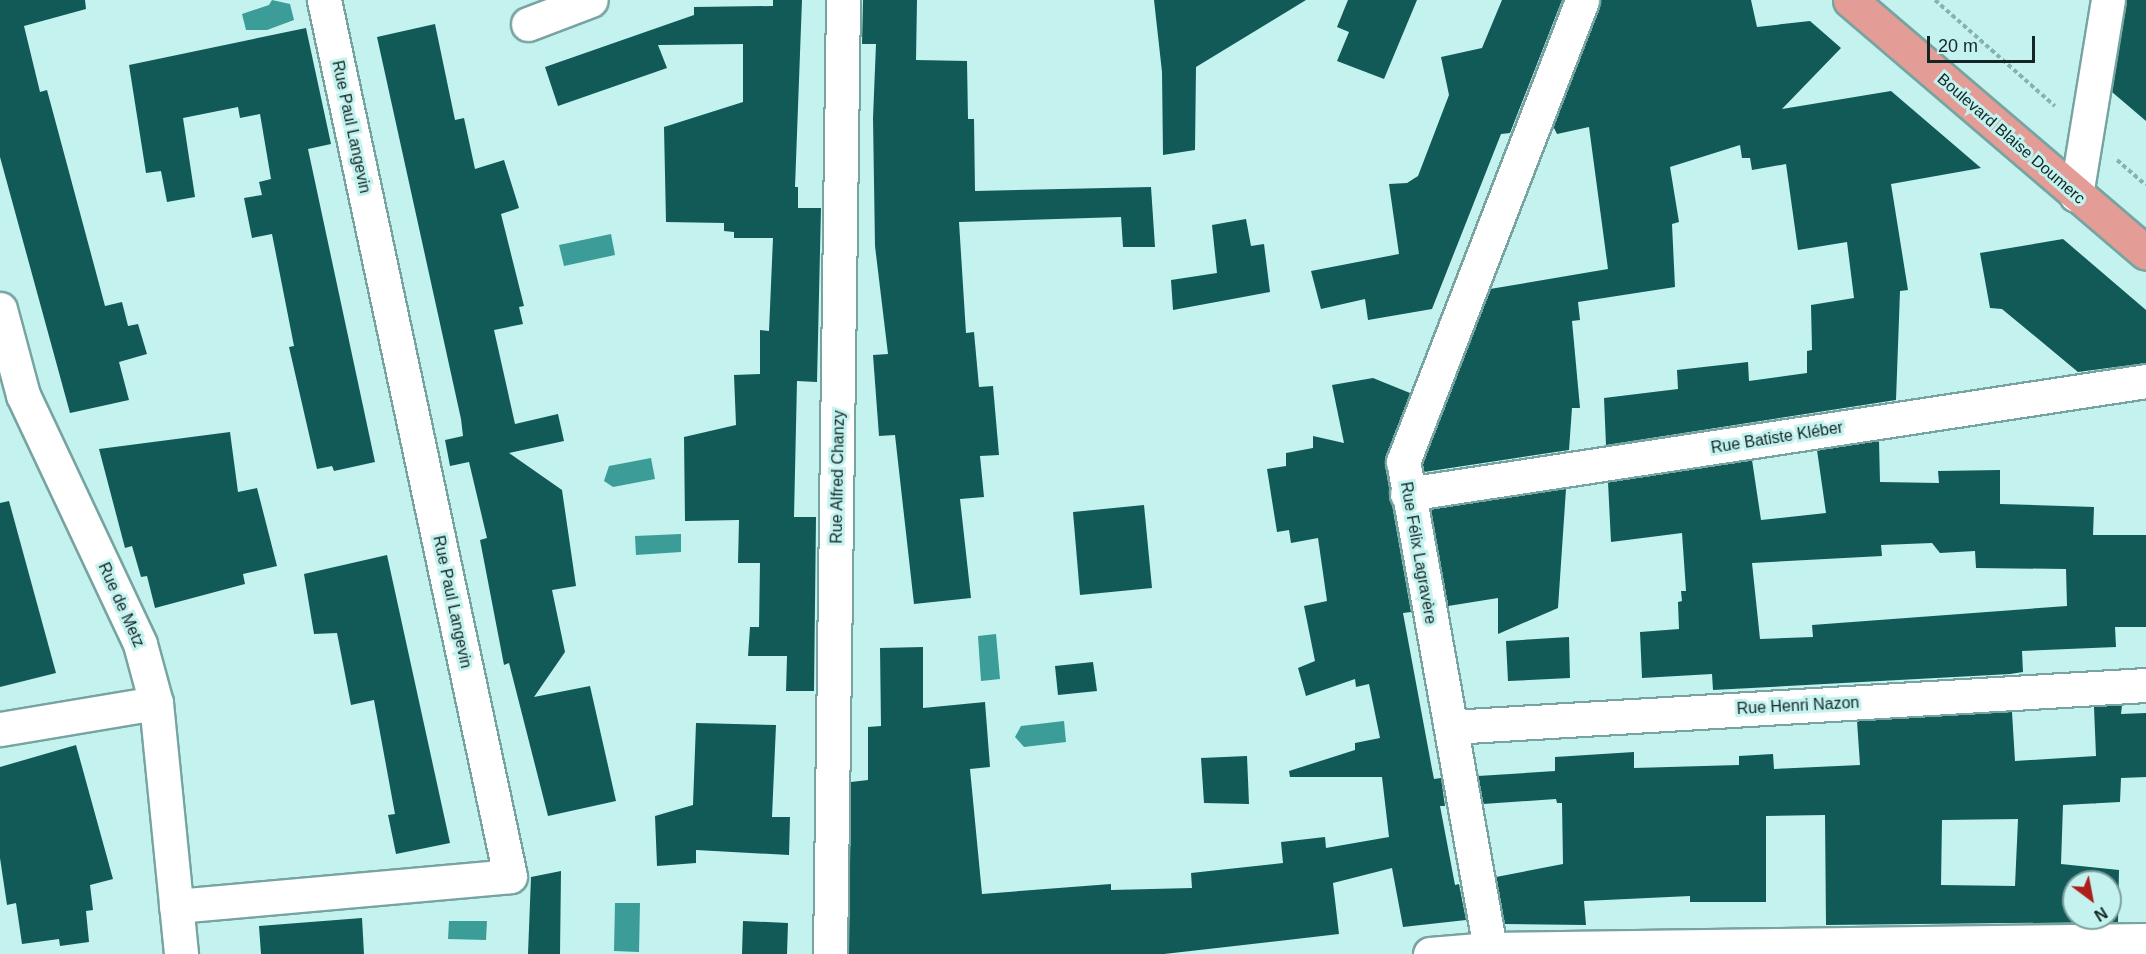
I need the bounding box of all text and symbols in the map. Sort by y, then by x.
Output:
scale bar [1930,24,2038,62]
text: 20 m [1938,36,1978,56]
street label: Rue Paul Langevin [328,59,374,195]
street label: Boulevard Blaise Doumerc [1933,70,2089,208]
street label: Rue Alfred Chanzy [827,410,849,544]
street label: Rue Batiste Kléber [1710,418,1844,458]
street label: Rue Félix Lagravère [1396,480,1440,626]
street label: Rue Paul Langevin [429,534,475,670]
street label: Rue de Metz [94,560,148,650]
street label: Rue Henri Nazon [1736,693,1860,719]
north arrow [2062,870,2122,930]
text: N [2091,904,2110,924]

